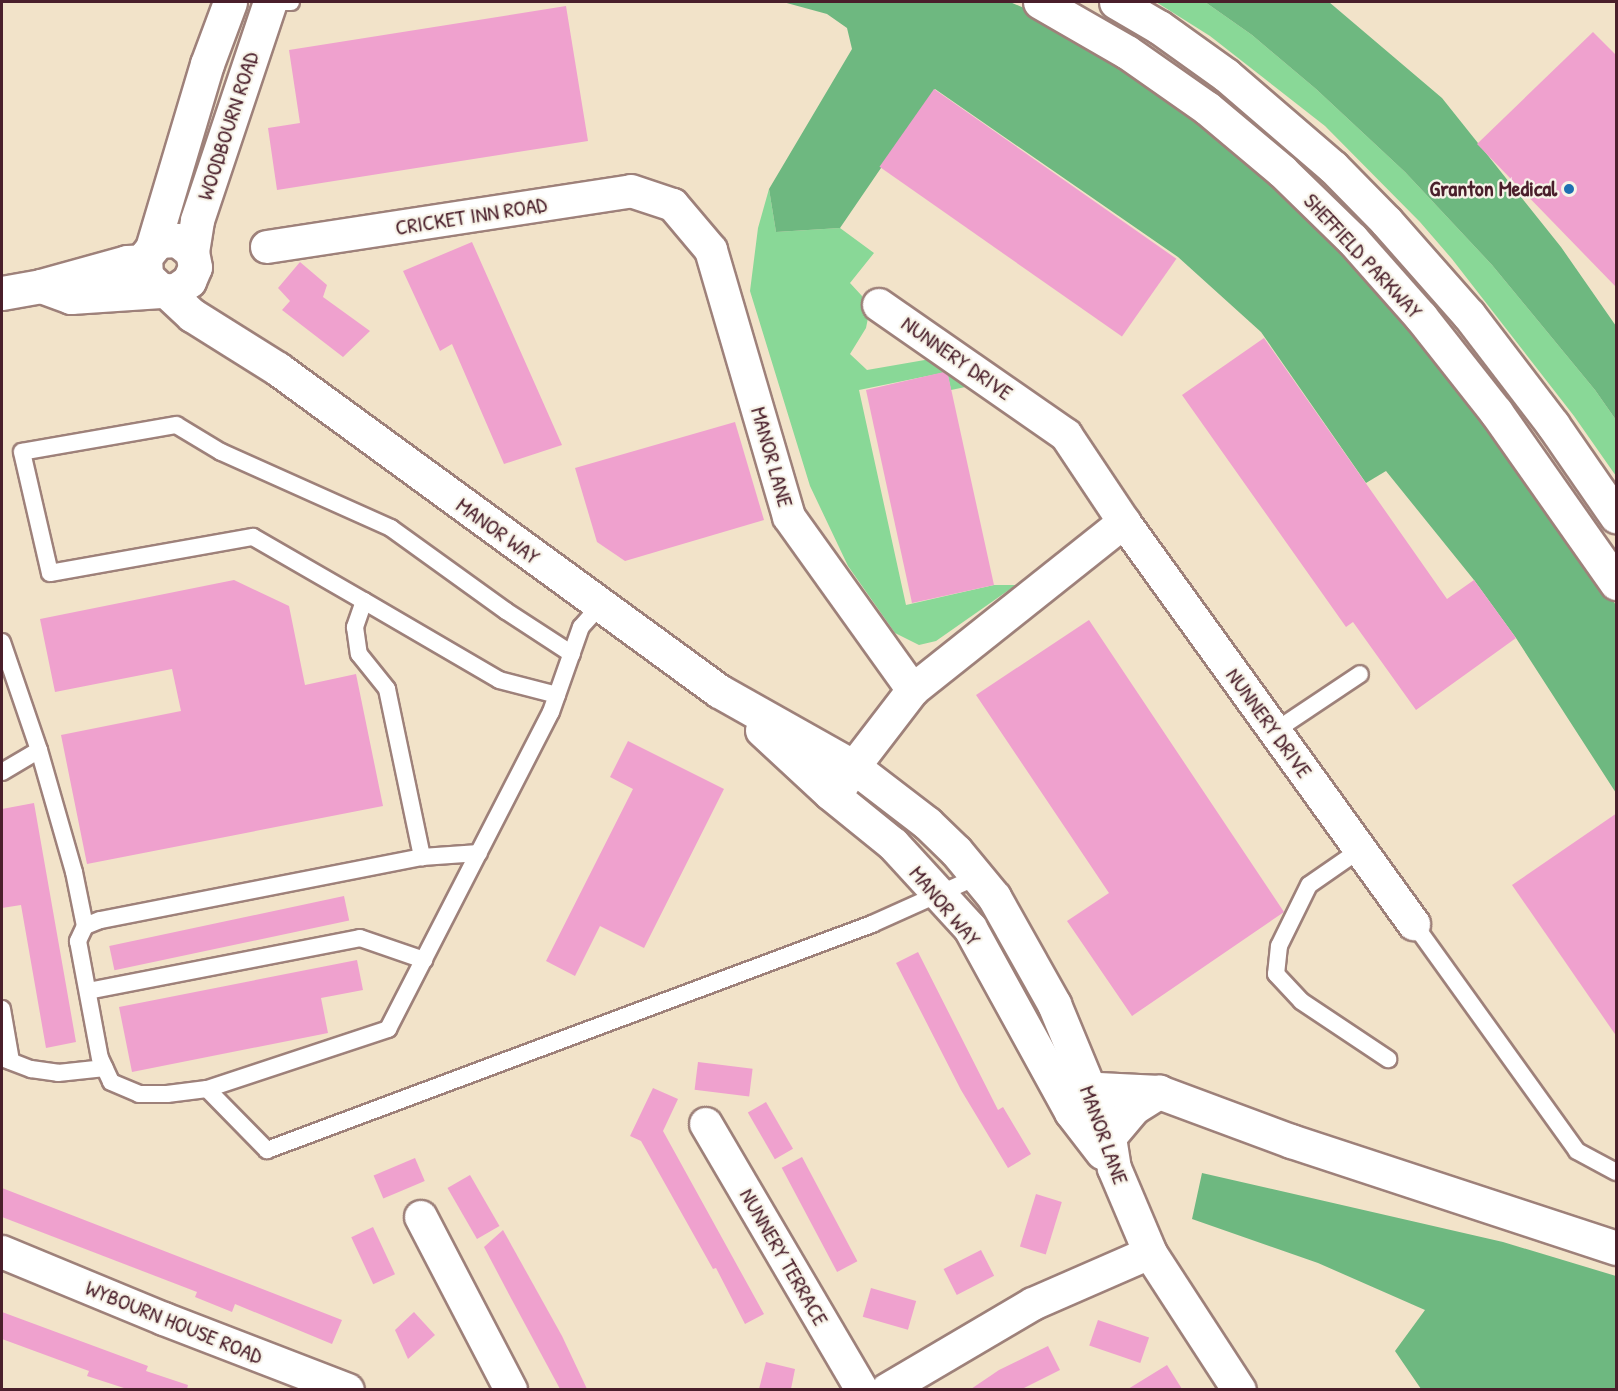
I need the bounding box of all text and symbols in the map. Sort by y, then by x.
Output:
street label: WOODBOURN ROAD [192,49,264,203]
place label: Granton Medical [1430,176,1557,202]
marker: Granton Medical [1562,182,1576,196]
street label: SHEFFIELD PARKWAY [1298,188,1428,324]
street label: CRICKET INN ROAD [393,191,549,241]
street label: NUNNERY DRIVE [896,310,1018,406]
street label: MANOR LANE [745,404,799,510]
street label: MANOR WAY [451,492,545,570]
street label: NUNNERY DRIVE [1220,663,1318,783]
street label: MANOR WAY [904,860,986,952]
street label: MANOR LANE [1074,1082,1134,1188]
street label: NUNNERY TERRACE [734,1184,834,1330]
street label: WYBOURN HOUSE ROAD [82,1274,266,1370]

